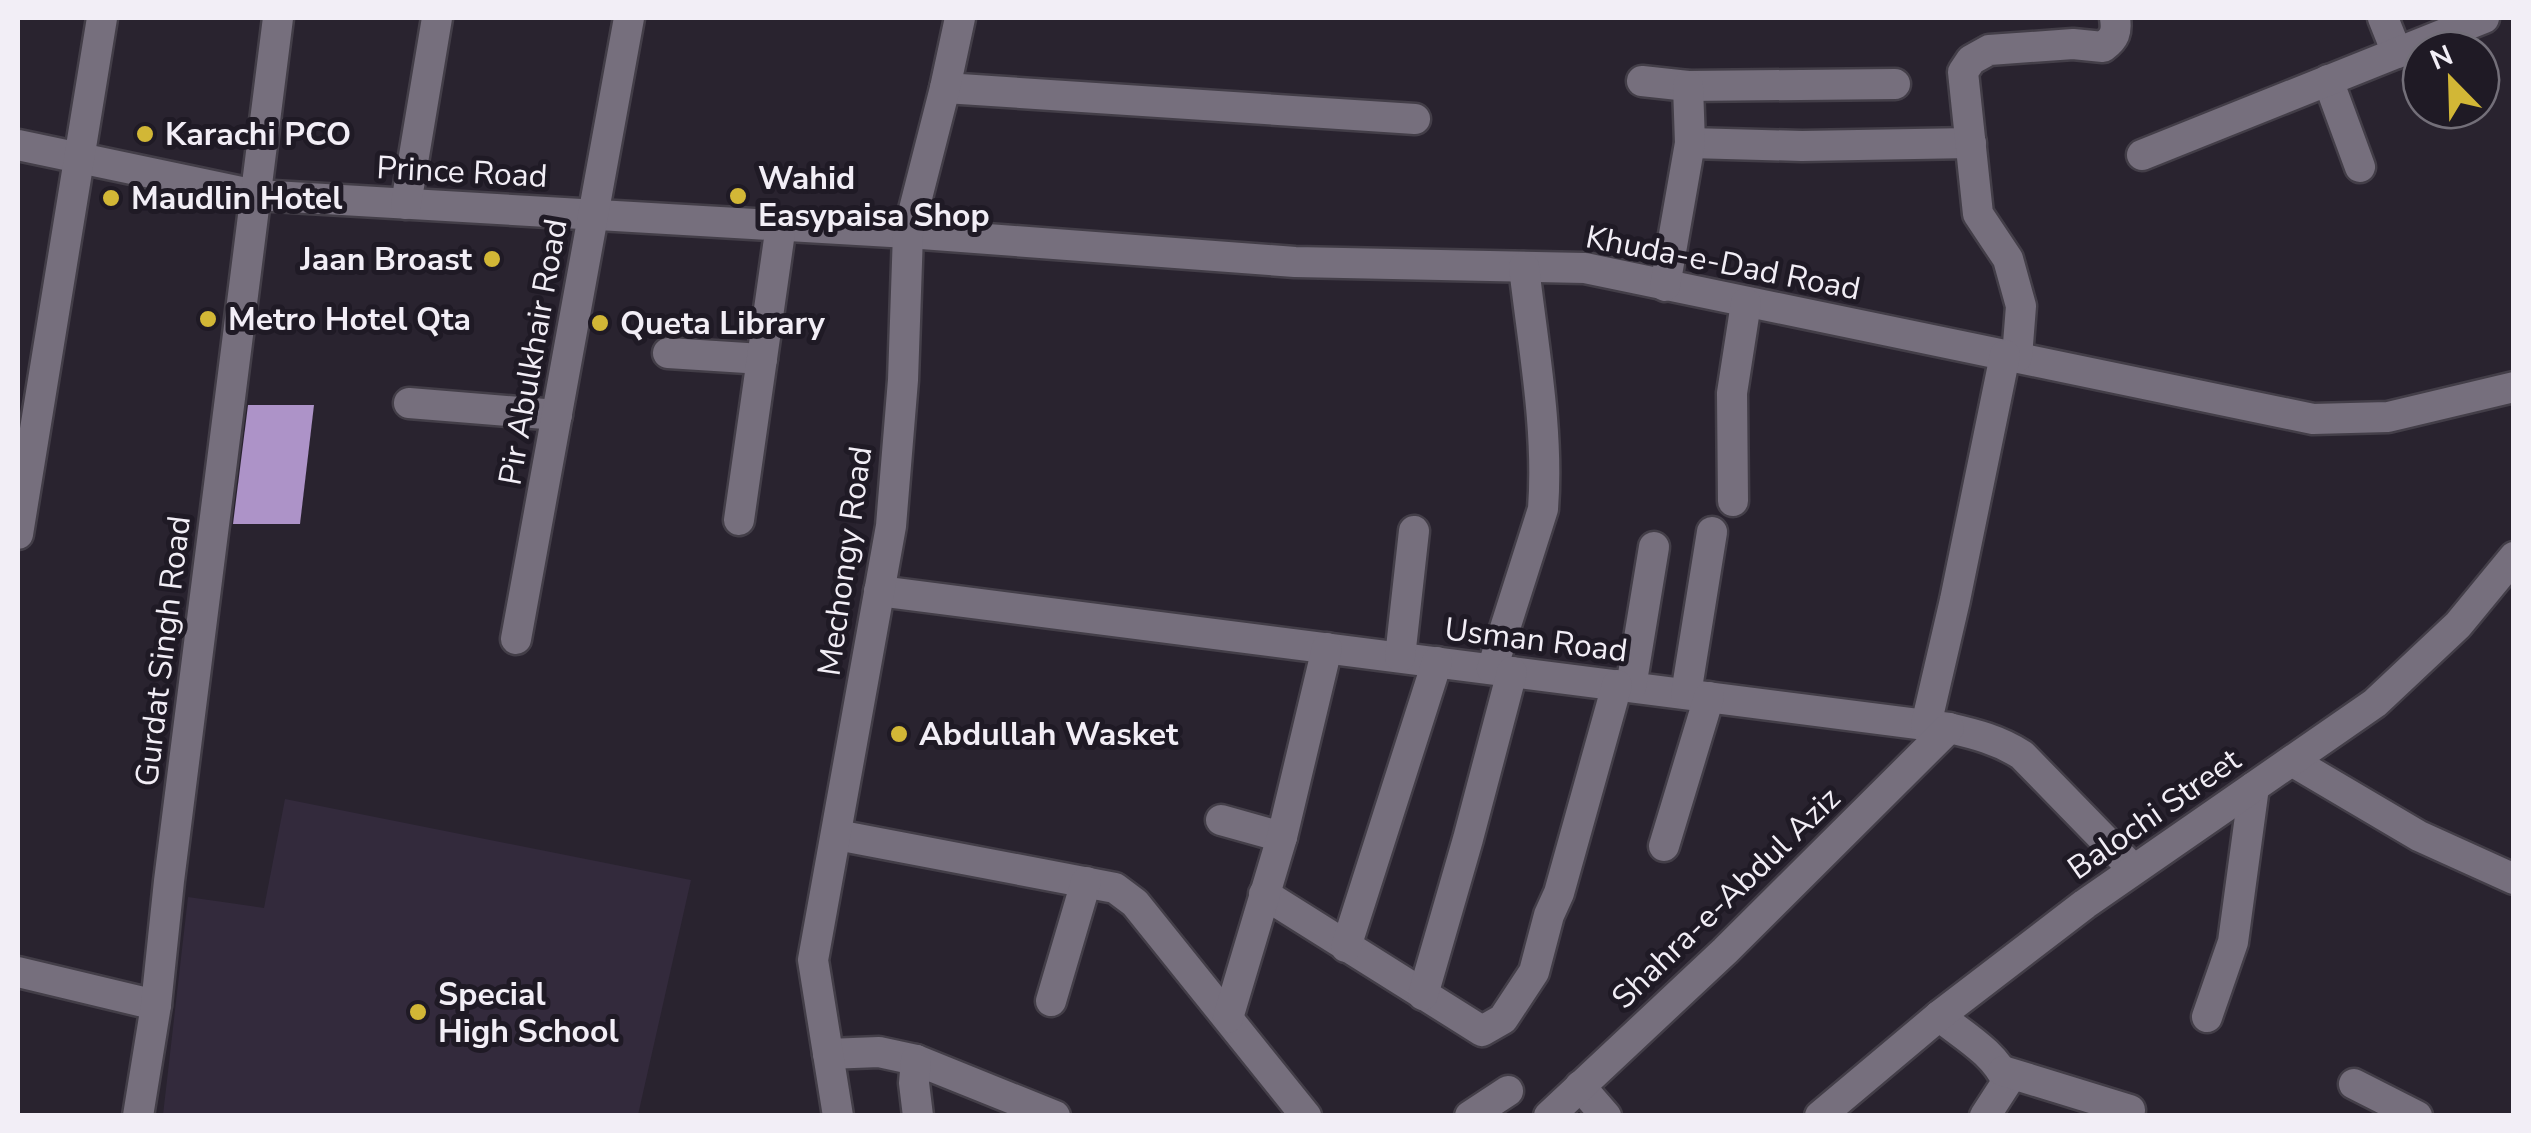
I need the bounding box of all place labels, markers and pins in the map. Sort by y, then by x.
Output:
place label: Karachi PCO [165,113,351,156]
marker: Karachi PCO [134,123,156,145]
place label: Wahid Easypaisa Shop [758,157,990,237]
place label: Maudlin Hotel [131,177,342,220]
marker: Wahid Easypaisa Shop [727,185,749,207]
marker: Maudlin Hotel [100,187,122,209]
place label: Jaan Broast [299,238,473,281]
marker: Jaan Broast [481,248,503,270]
place label: Metro Hotel Qta [228,298,471,341]
place label: Queta Library [620,302,826,345]
marker: Metro Hotel Qta [197,308,219,330]
marker: Queta Library [589,312,611,334]
place label: Abdullah Wasket [919,713,1179,756]
marker: Abdullah Wasket [888,723,910,745]
place label: Special High School [438,973,619,1053]
marker: Special High School [407,1001,429,1023]

